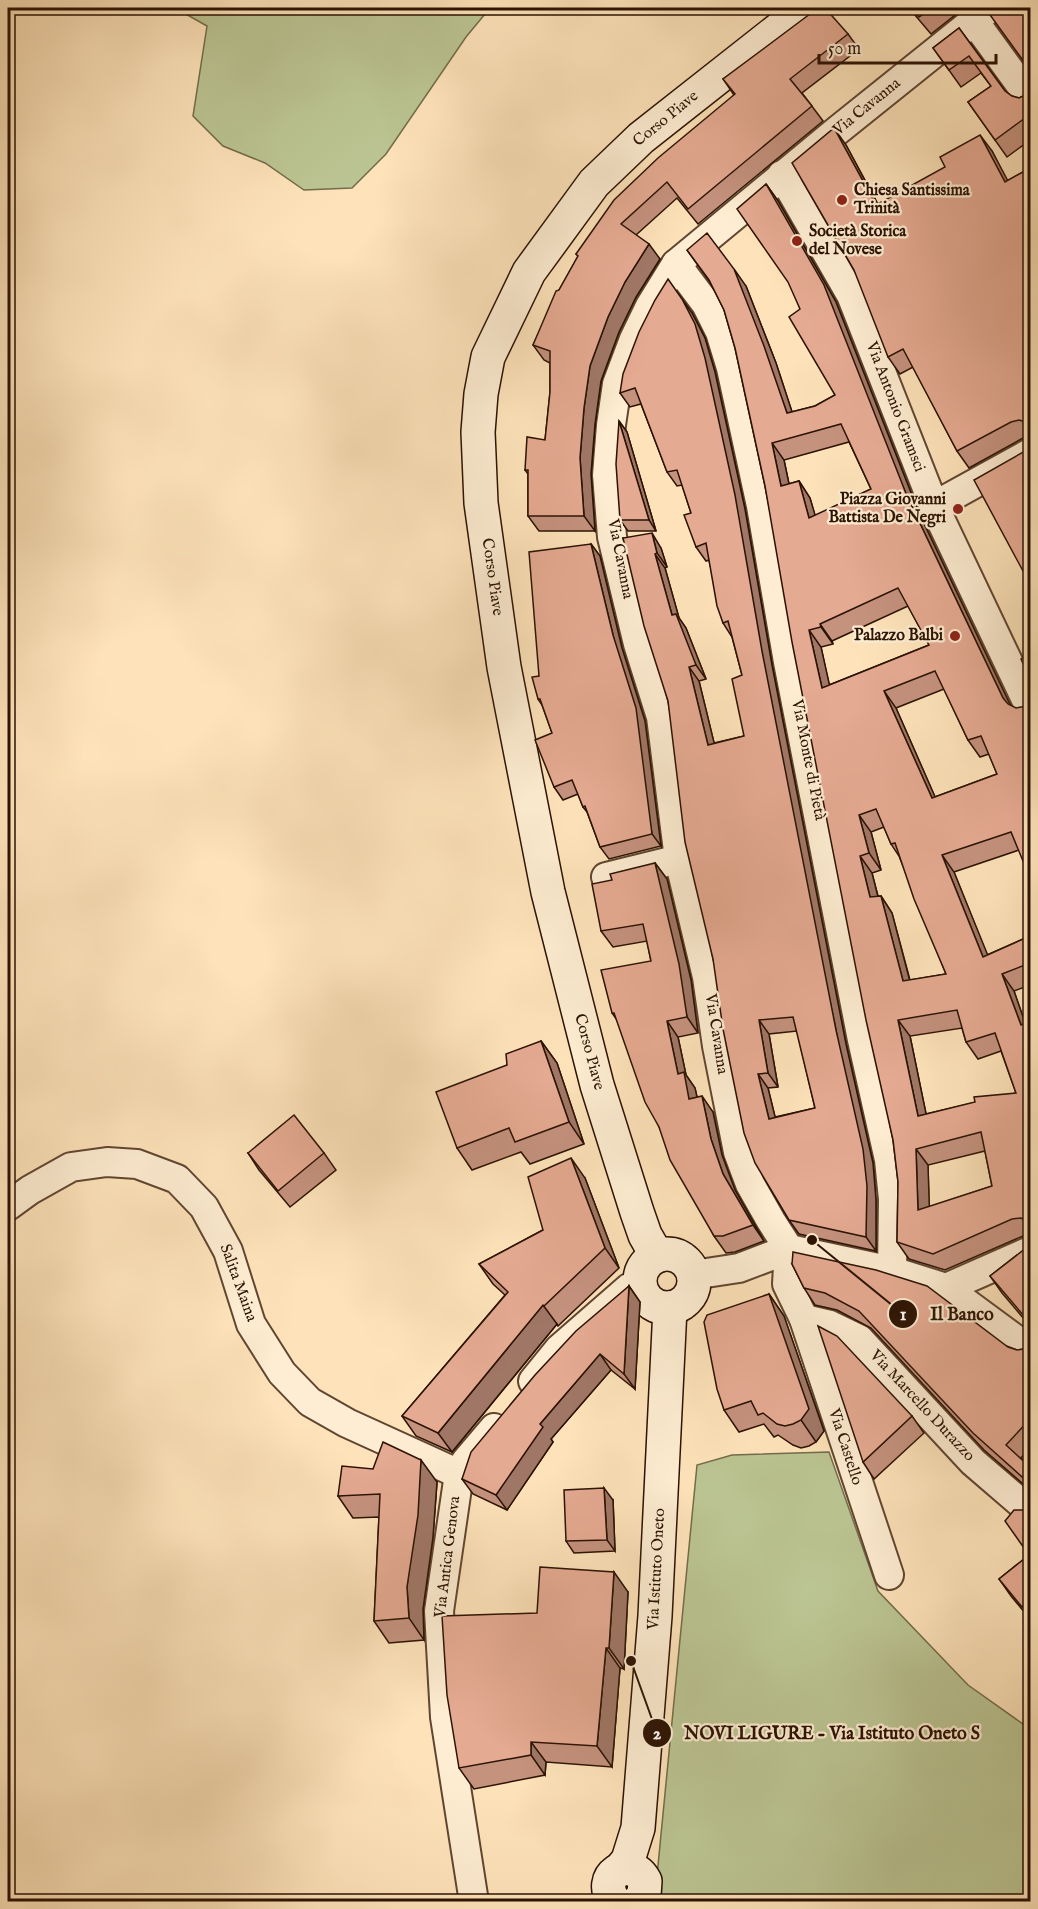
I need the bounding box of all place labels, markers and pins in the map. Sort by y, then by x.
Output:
place label: Chiesa Santissima Trinità [853,181,971,219]
marker: Chiesa Santissima Trinità [835,193,849,207]
place label: Società Storica del Novese [809,222,907,260]
marker: Società Storica del Novese [790,234,804,248]
place label: Piazza Giovanni Battista De Negri [828,490,947,528]
marker: Piazza Giovanni Battista De Negri [951,502,965,516]
place label: Palazzo Balbi [854,626,944,646]
marker: Palazzo Balbi [948,629,962,643]
callout: Il Banco [888,1296,1005,1332]
callout: NOVI LIGURE - Via Istituto Oneto S [642,1715,992,1751]

